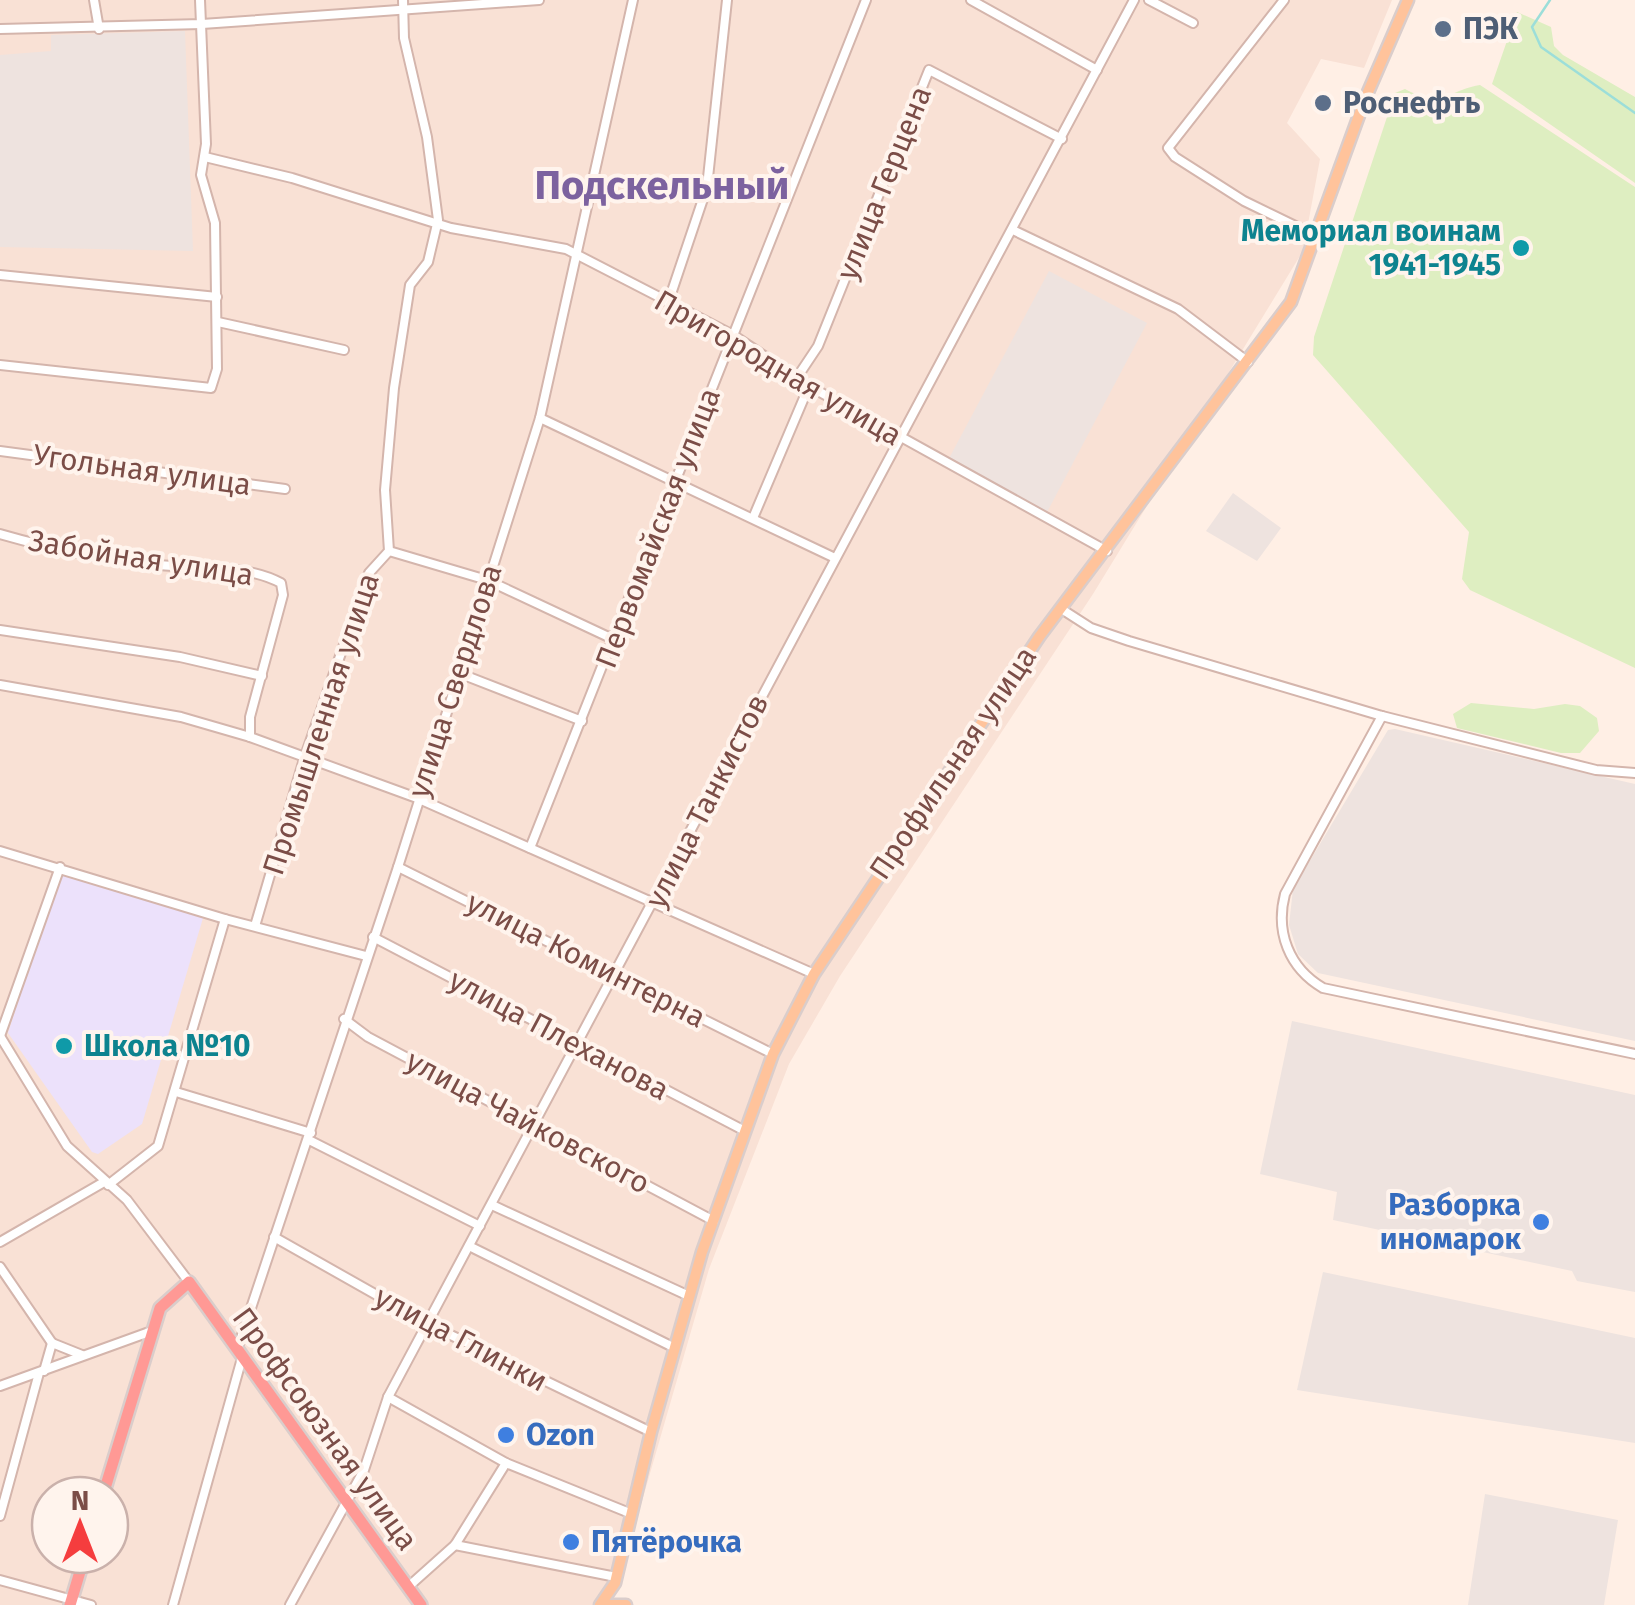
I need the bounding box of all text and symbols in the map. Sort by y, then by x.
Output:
place label: ПЭК [1463,11,1518,47]
marker: ПЭК [1432,18,1454,40]
street label: улица Герцена [829,81,939,285]
place label: Роснефть [1343,85,1481,121]
marker: Роснефть [1312,92,1334,114]
district label: Подскельный [535,162,790,210]
place label: Мемориал воинам 1941-1945 [1241,213,1501,283]
marker: Мемориал воинам 1941-1945 [1510,237,1532,259]
street label: Пригородная улица [648,282,908,454]
street label: Первомайская улица [588,383,728,673]
street label: Угольная улица [31,437,253,503]
street label: Забойная улица [26,522,256,594]
street label: улица Свердлова [400,560,510,802]
street label: Промышленная улица [255,569,387,879]
street label: Профильная улица [862,640,1044,886]
street label: улица Танкистов [638,688,776,914]
street label: улица Коминтерна [461,884,711,1036]
street label: улица Плеханова [443,962,675,1108]
place label: Школа №10 [84,1028,251,1064]
marker: Школа №10 [53,1035,75,1057]
street label: улица Чайковского [400,1043,656,1201]
place label: Разборка иномарок [1380,1187,1522,1257]
marker: Разборка иномарок [1530,1211,1552,1233]
street label: улица Глинки [368,1278,554,1400]
street label: Профсоюзная улица [225,1301,425,1557]
place label: Ozon [526,1417,595,1453]
marker: Ozon [495,1424,517,1446]
north arrow [30,1475,130,1575]
text: N [71,1484,89,1517]
place label: Пятёрочка [591,1524,742,1560]
marker: Пятёрочка [560,1531,582,1553]

